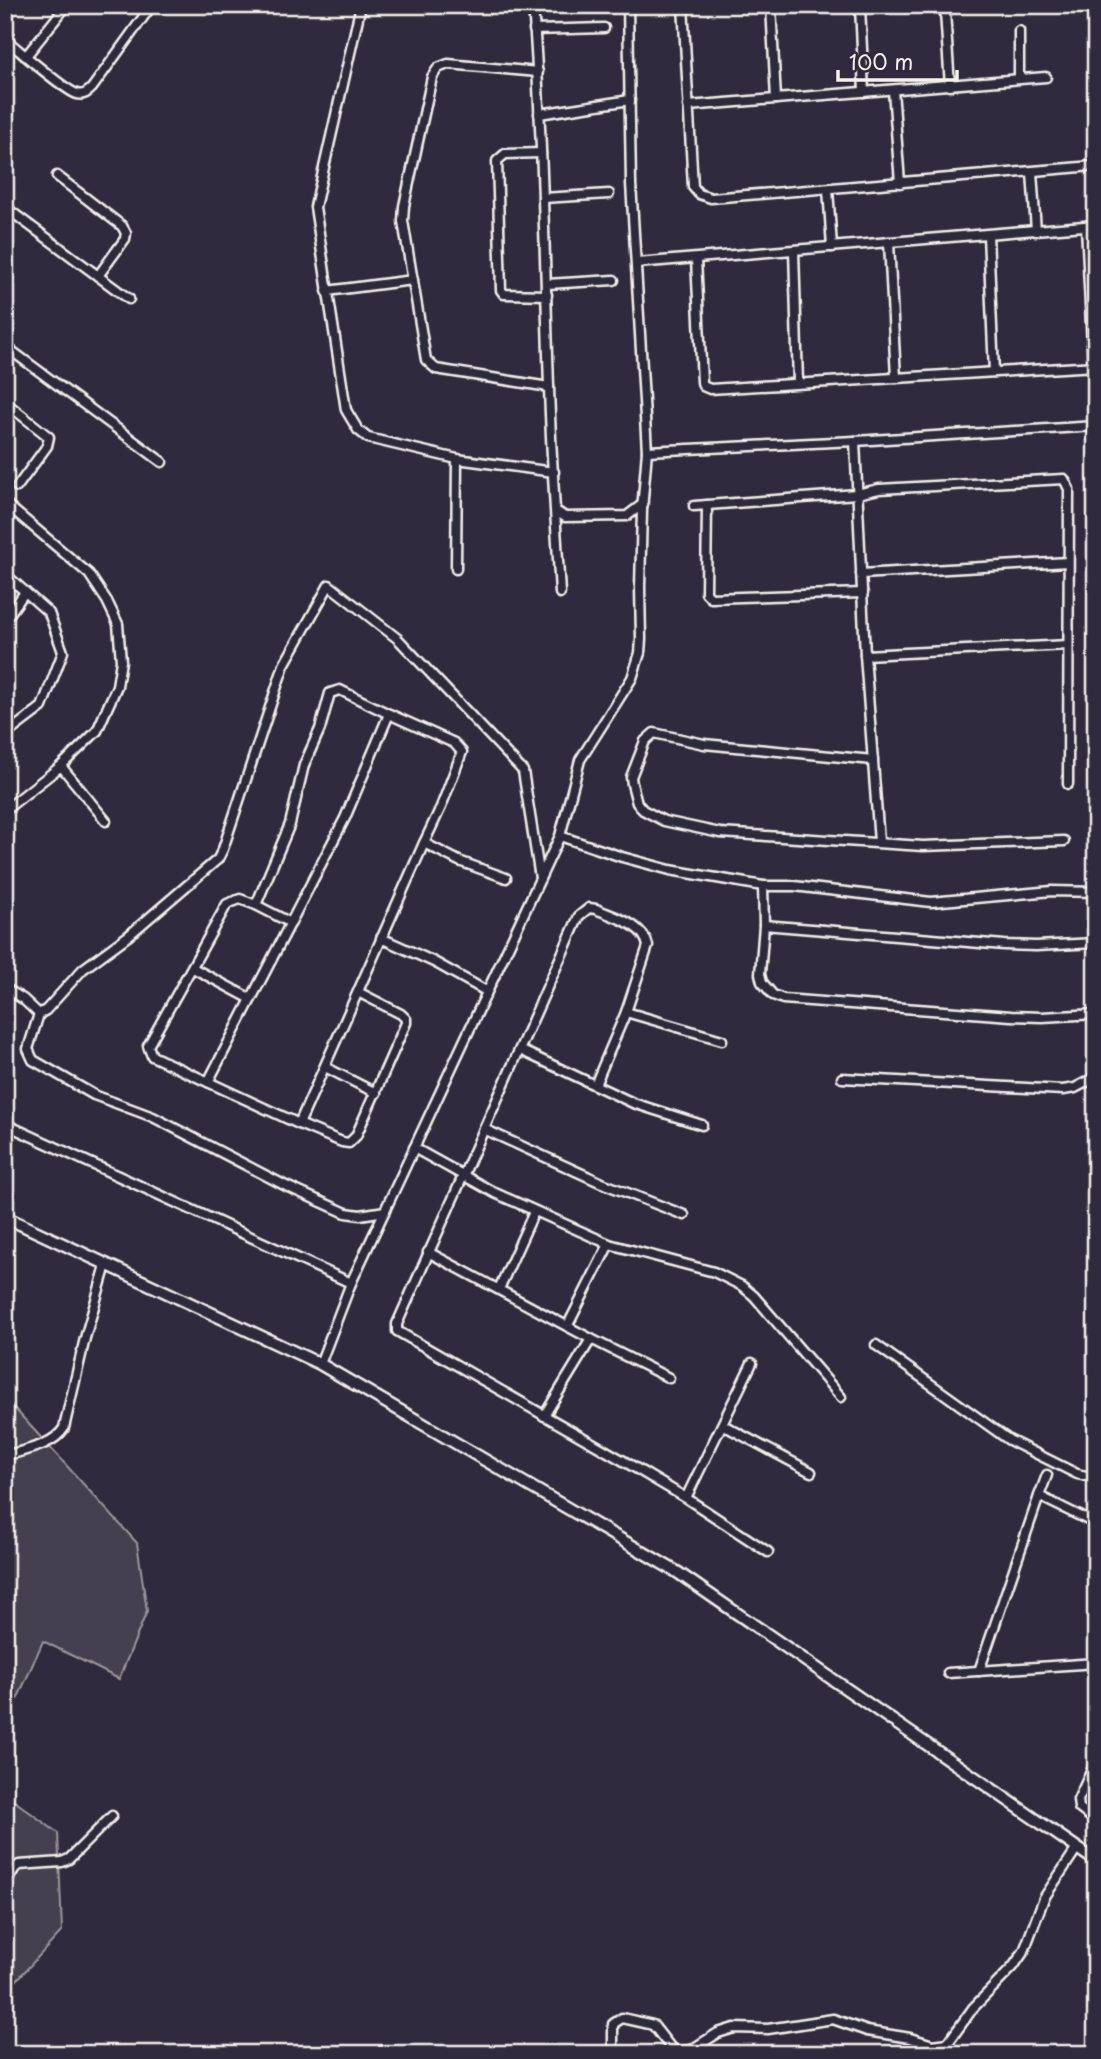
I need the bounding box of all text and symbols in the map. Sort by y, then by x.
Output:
scale bar [838,38,958,82]
text: 100 m [849,45,913,77]

